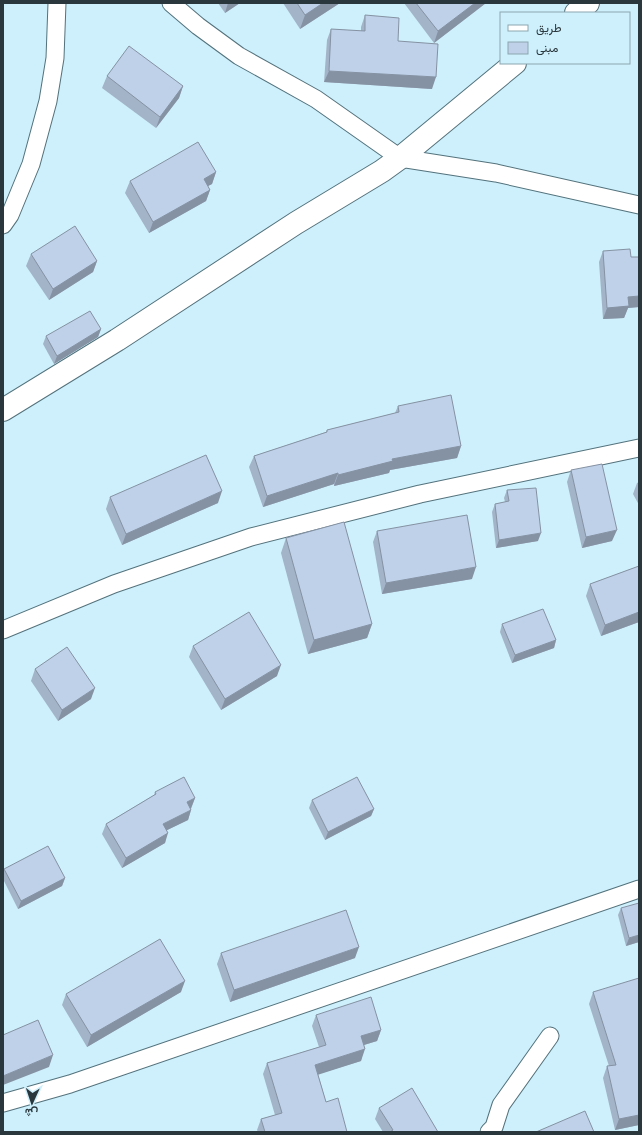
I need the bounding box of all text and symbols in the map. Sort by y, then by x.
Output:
legend [500,12,630,64]
text: طريق [536,20,562,36]
text: مبنى [536,40,558,56]
north arrow [12,1083,52,1123]
text: ش [25,1106,38,1120]

